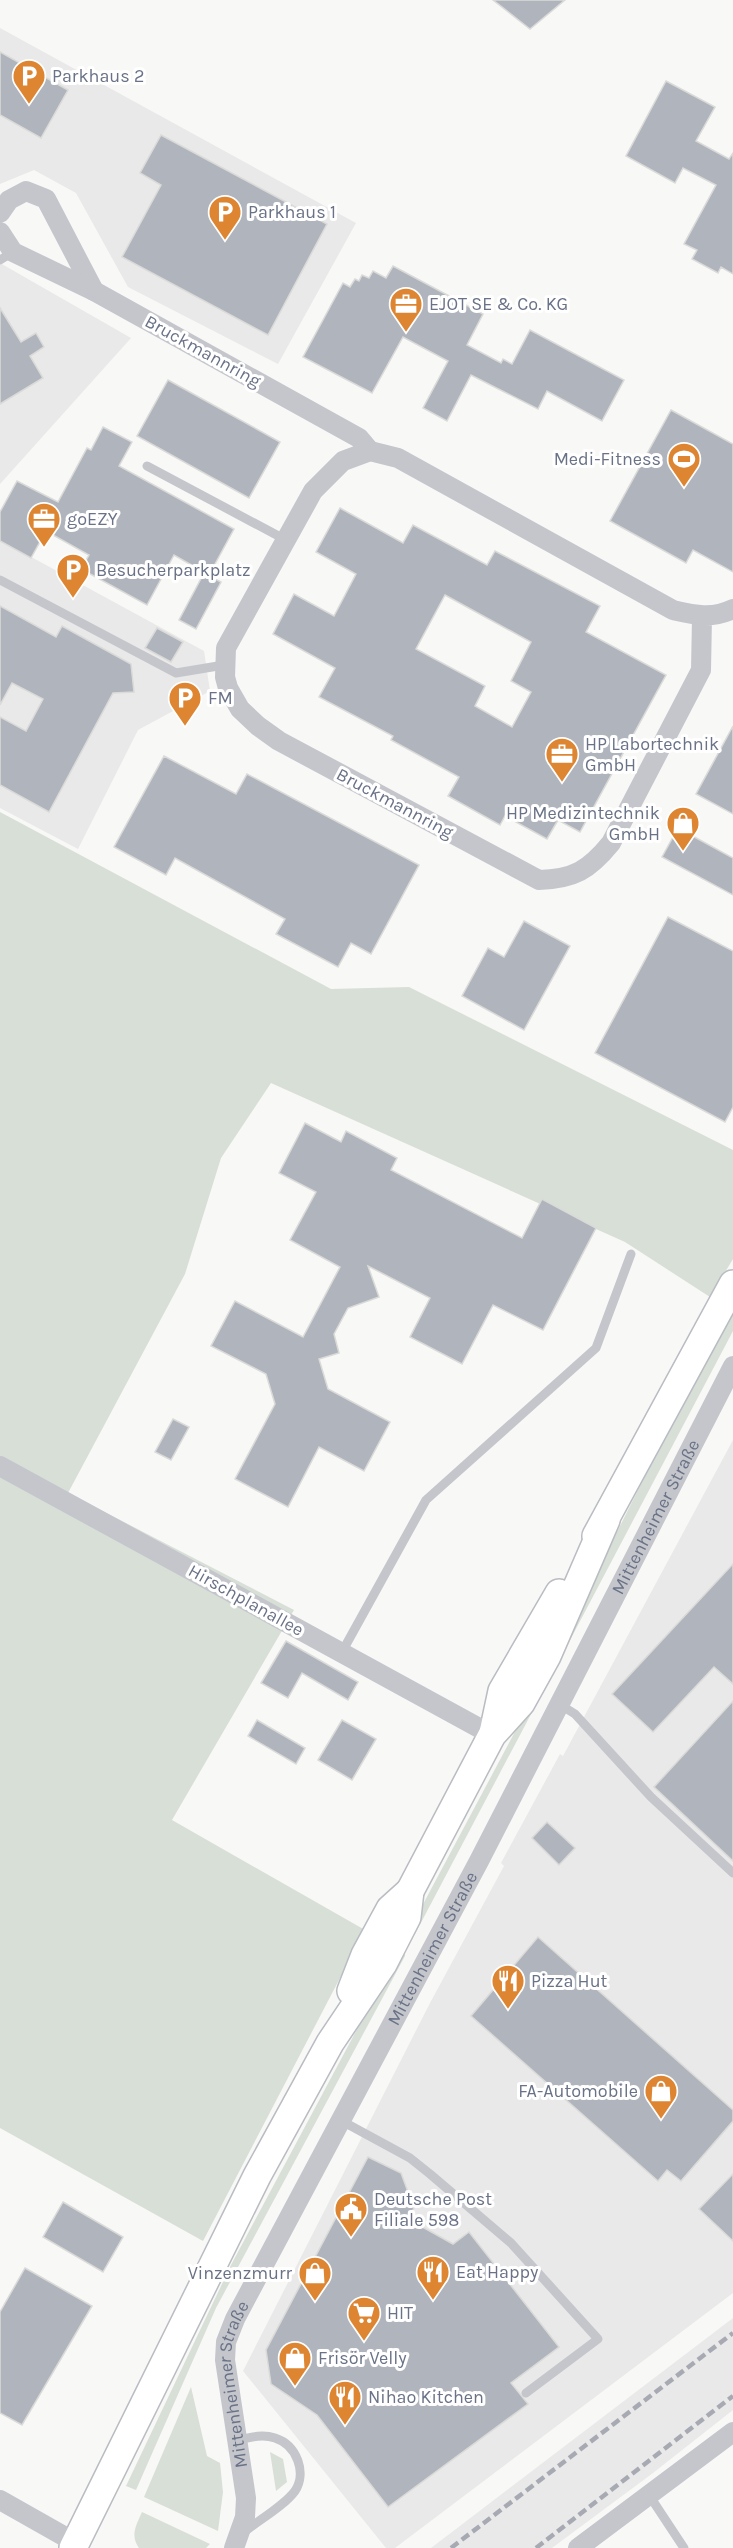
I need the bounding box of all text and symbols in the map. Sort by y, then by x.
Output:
parking icon: Parkhaus 2 [11,58,47,105]
place label: Parkhaus 2 [52,65,144,87]
parking icon: Parkhaus 1 [207,194,243,241]
place label: Parkhaus 1 [248,201,336,223]
office icon: EJOT SE & Co. KG [388,286,424,333]
place label: EJOT SE & Co. KG [429,293,568,315]
street label: Bruckmannring [141,310,265,392]
sports icon: Medi-Fitness [666,441,702,488]
place label: Medi-Fitness [554,448,661,470]
office icon: goEZY [26,501,62,548]
place label: goEZY [67,508,118,530]
parking icon: Besucherparkplatz [55,552,91,599]
place label: Besucherparkplatz [96,559,251,581]
parking icon: FM [167,680,203,727]
place label: FM [208,687,233,709]
place label: HP Labortechnik GmbH [585,733,719,776]
office icon: HP Labortechnik GmbH [544,736,580,783]
street label: Bruckmannring [333,763,457,843]
place label: HP Medizintechnik GmbH [506,802,660,845]
shop icon: HP Medizintechnik GmbH [665,805,701,852]
street label: Mittenheimer Straße [607,1436,704,1598]
street label: Hirschplanallee [185,1559,307,1641]
street label: Mittenheimer Straße [382,1868,482,2029]
restaurant icon: Pizza Hut [490,1963,526,2010]
place label: Pizza Hut [531,1970,608,1992]
shop icon: FA-Automobile [643,2073,679,2120]
place label: FA-Automobile [518,2080,638,2102]
place label: Deutsche Post Filiale 598 [374,2188,492,2231]
public building icon: Deutsche Post Filiale 598 [333,2191,369,2238]
restaurant icon: Eat Happy [415,2254,451,2301]
shop icon: Vinzenzmurr [297,2255,333,2302]
place label: Eat Happy [456,2261,539,2283]
place label: Vinzenzmurr [188,2262,292,2284]
supermarket icon: HIT [346,2295,382,2342]
street label: Mittenheimer Straße [214,2297,254,2469]
place label: HIT [387,2302,413,2324]
shop icon: Frisör Velly [277,2340,313,2387]
place label: Frisör Velly [318,2347,407,2369]
restaurant icon: Nihao Kitchen [327,2379,363,2426]
place label: Nihao Kitchen [368,2386,484,2408]

